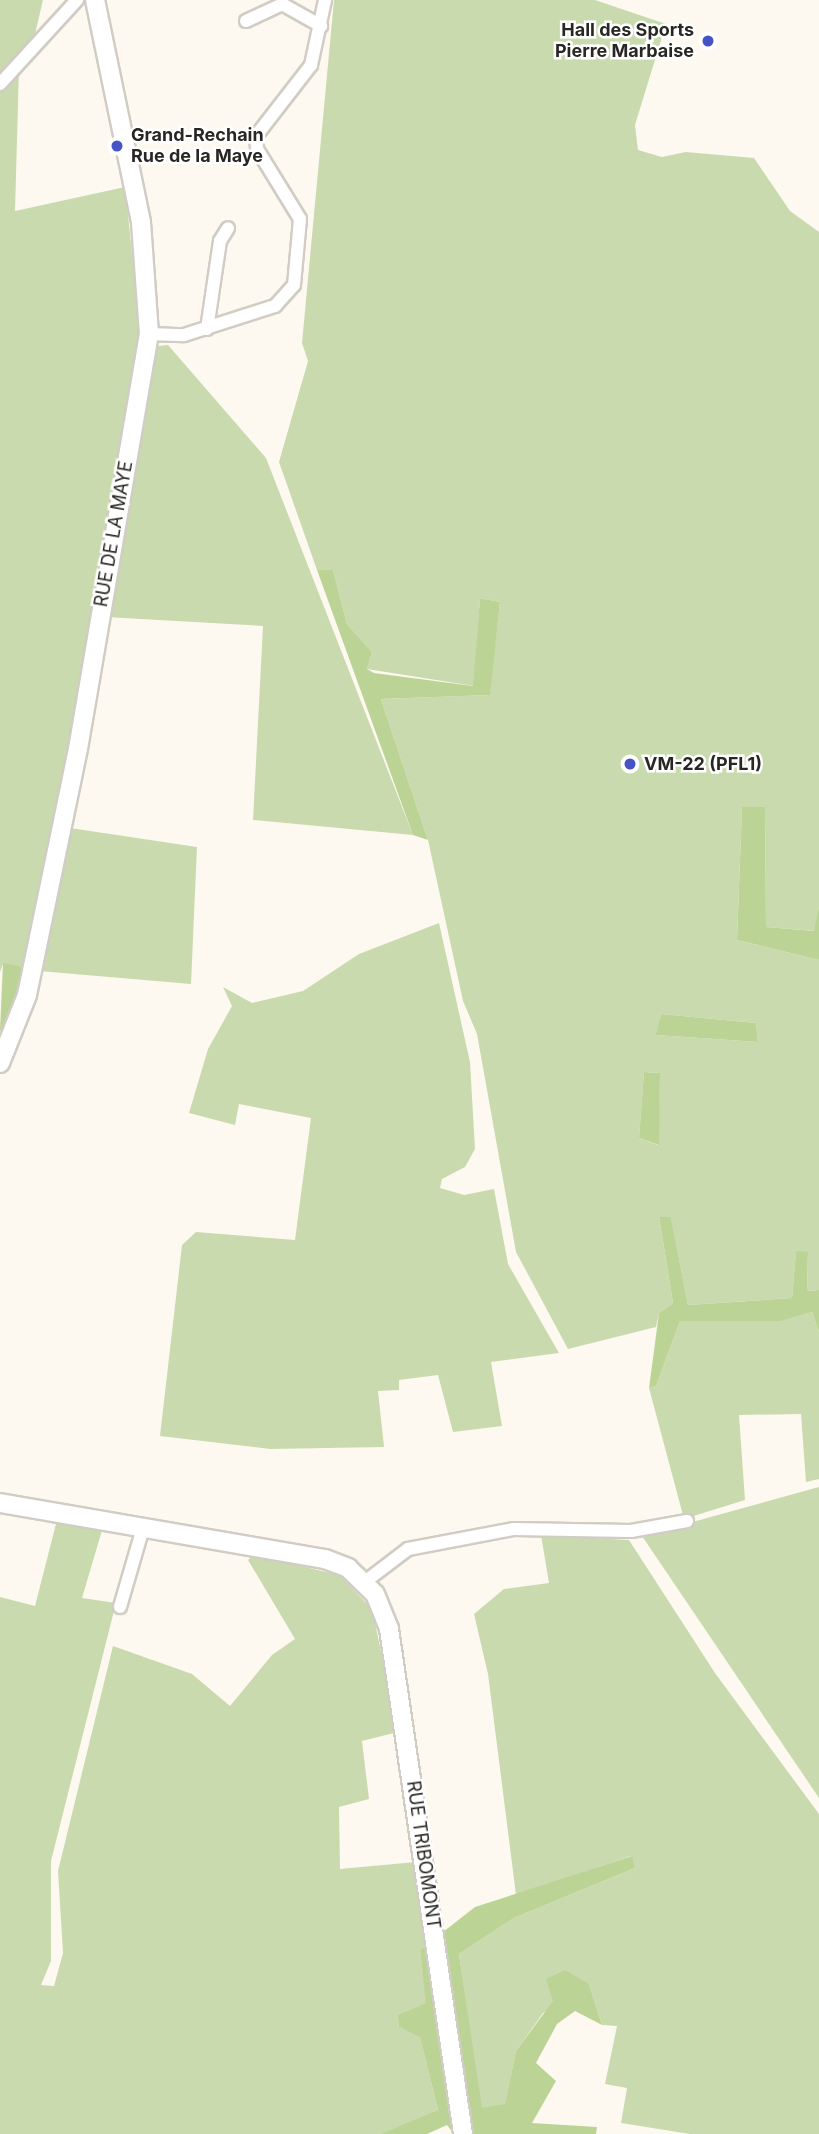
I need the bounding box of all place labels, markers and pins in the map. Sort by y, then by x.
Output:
place label: Hall des Sports Pierre Marbaise [555,20,694,62]
marker: Hall des Sports Pierre Marbaise [700,33,716,49]
place label: Grand-Rechain Rue de la Maye [131,125,264,168]
marker: Grand-Rechain Rue de la Maye [109,138,125,154]
place label: VM-22 (PFL1) [644,753,762,775]
marker: VM-22 (PFL1) [622,756,638,772]

